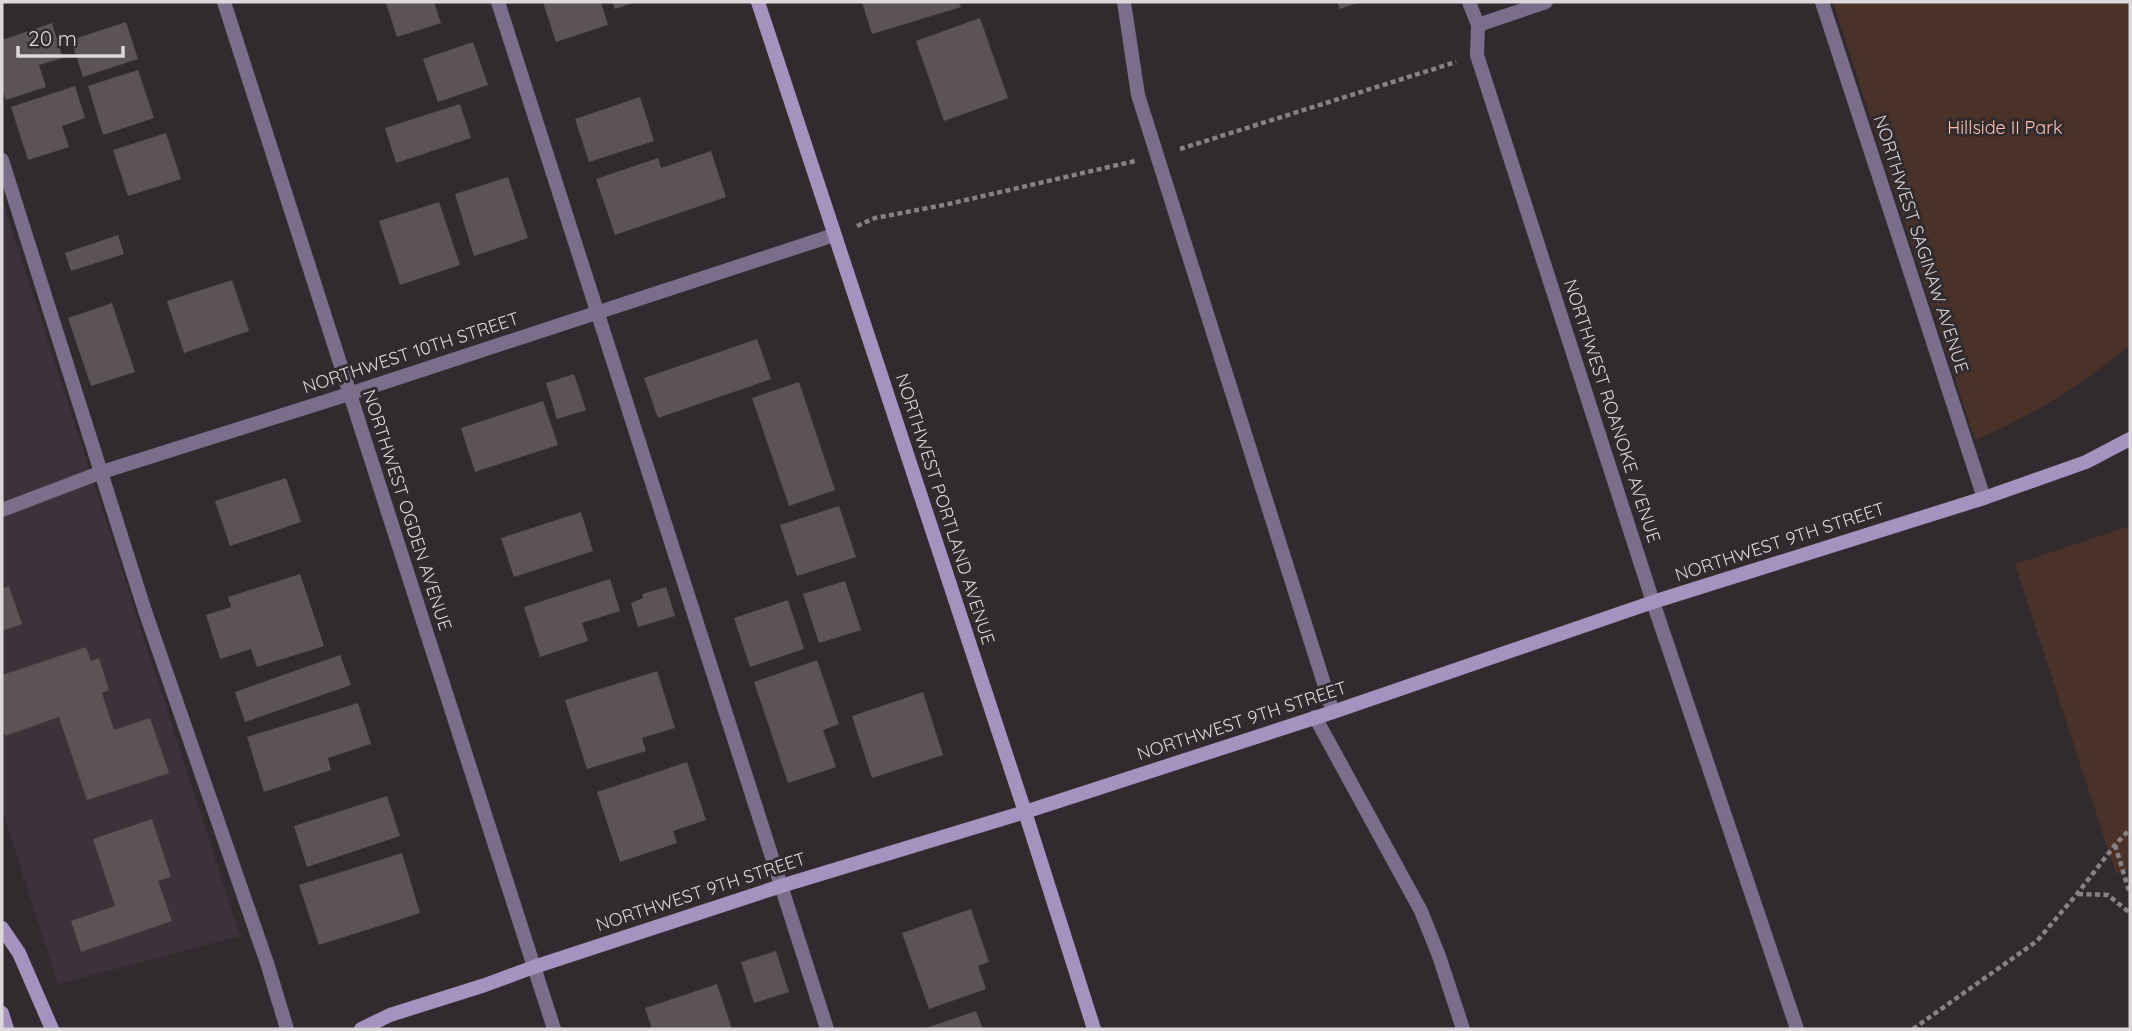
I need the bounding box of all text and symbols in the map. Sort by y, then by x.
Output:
scale bar [18,14,122,58]
text: 20 m [28,25,77,51]
street label: NORTHWEST SAGINAW AVENUE [1869,112,1974,376]
park label: Hillside II Park [1947,116,2063,139]
street label: NORTHWEST ROANOKE AVENUE [1559,276,1666,546]
street label: NORTHWEST 10TH STREET [300,307,522,398]
street label: NORTHWEST PORTLAND AVENUE [891,370,1000,647]
street label: NORTHWEST OGDEN AVENUE [358,387,457,633]
street label: NORTHWEST 9TH STREET [1672,497,1888,586]
street label: NORTHWEST 9TH STREET [1134,676,1350,765]
street label: NORTHWEST 9TH STREET [593,847,809,936]

